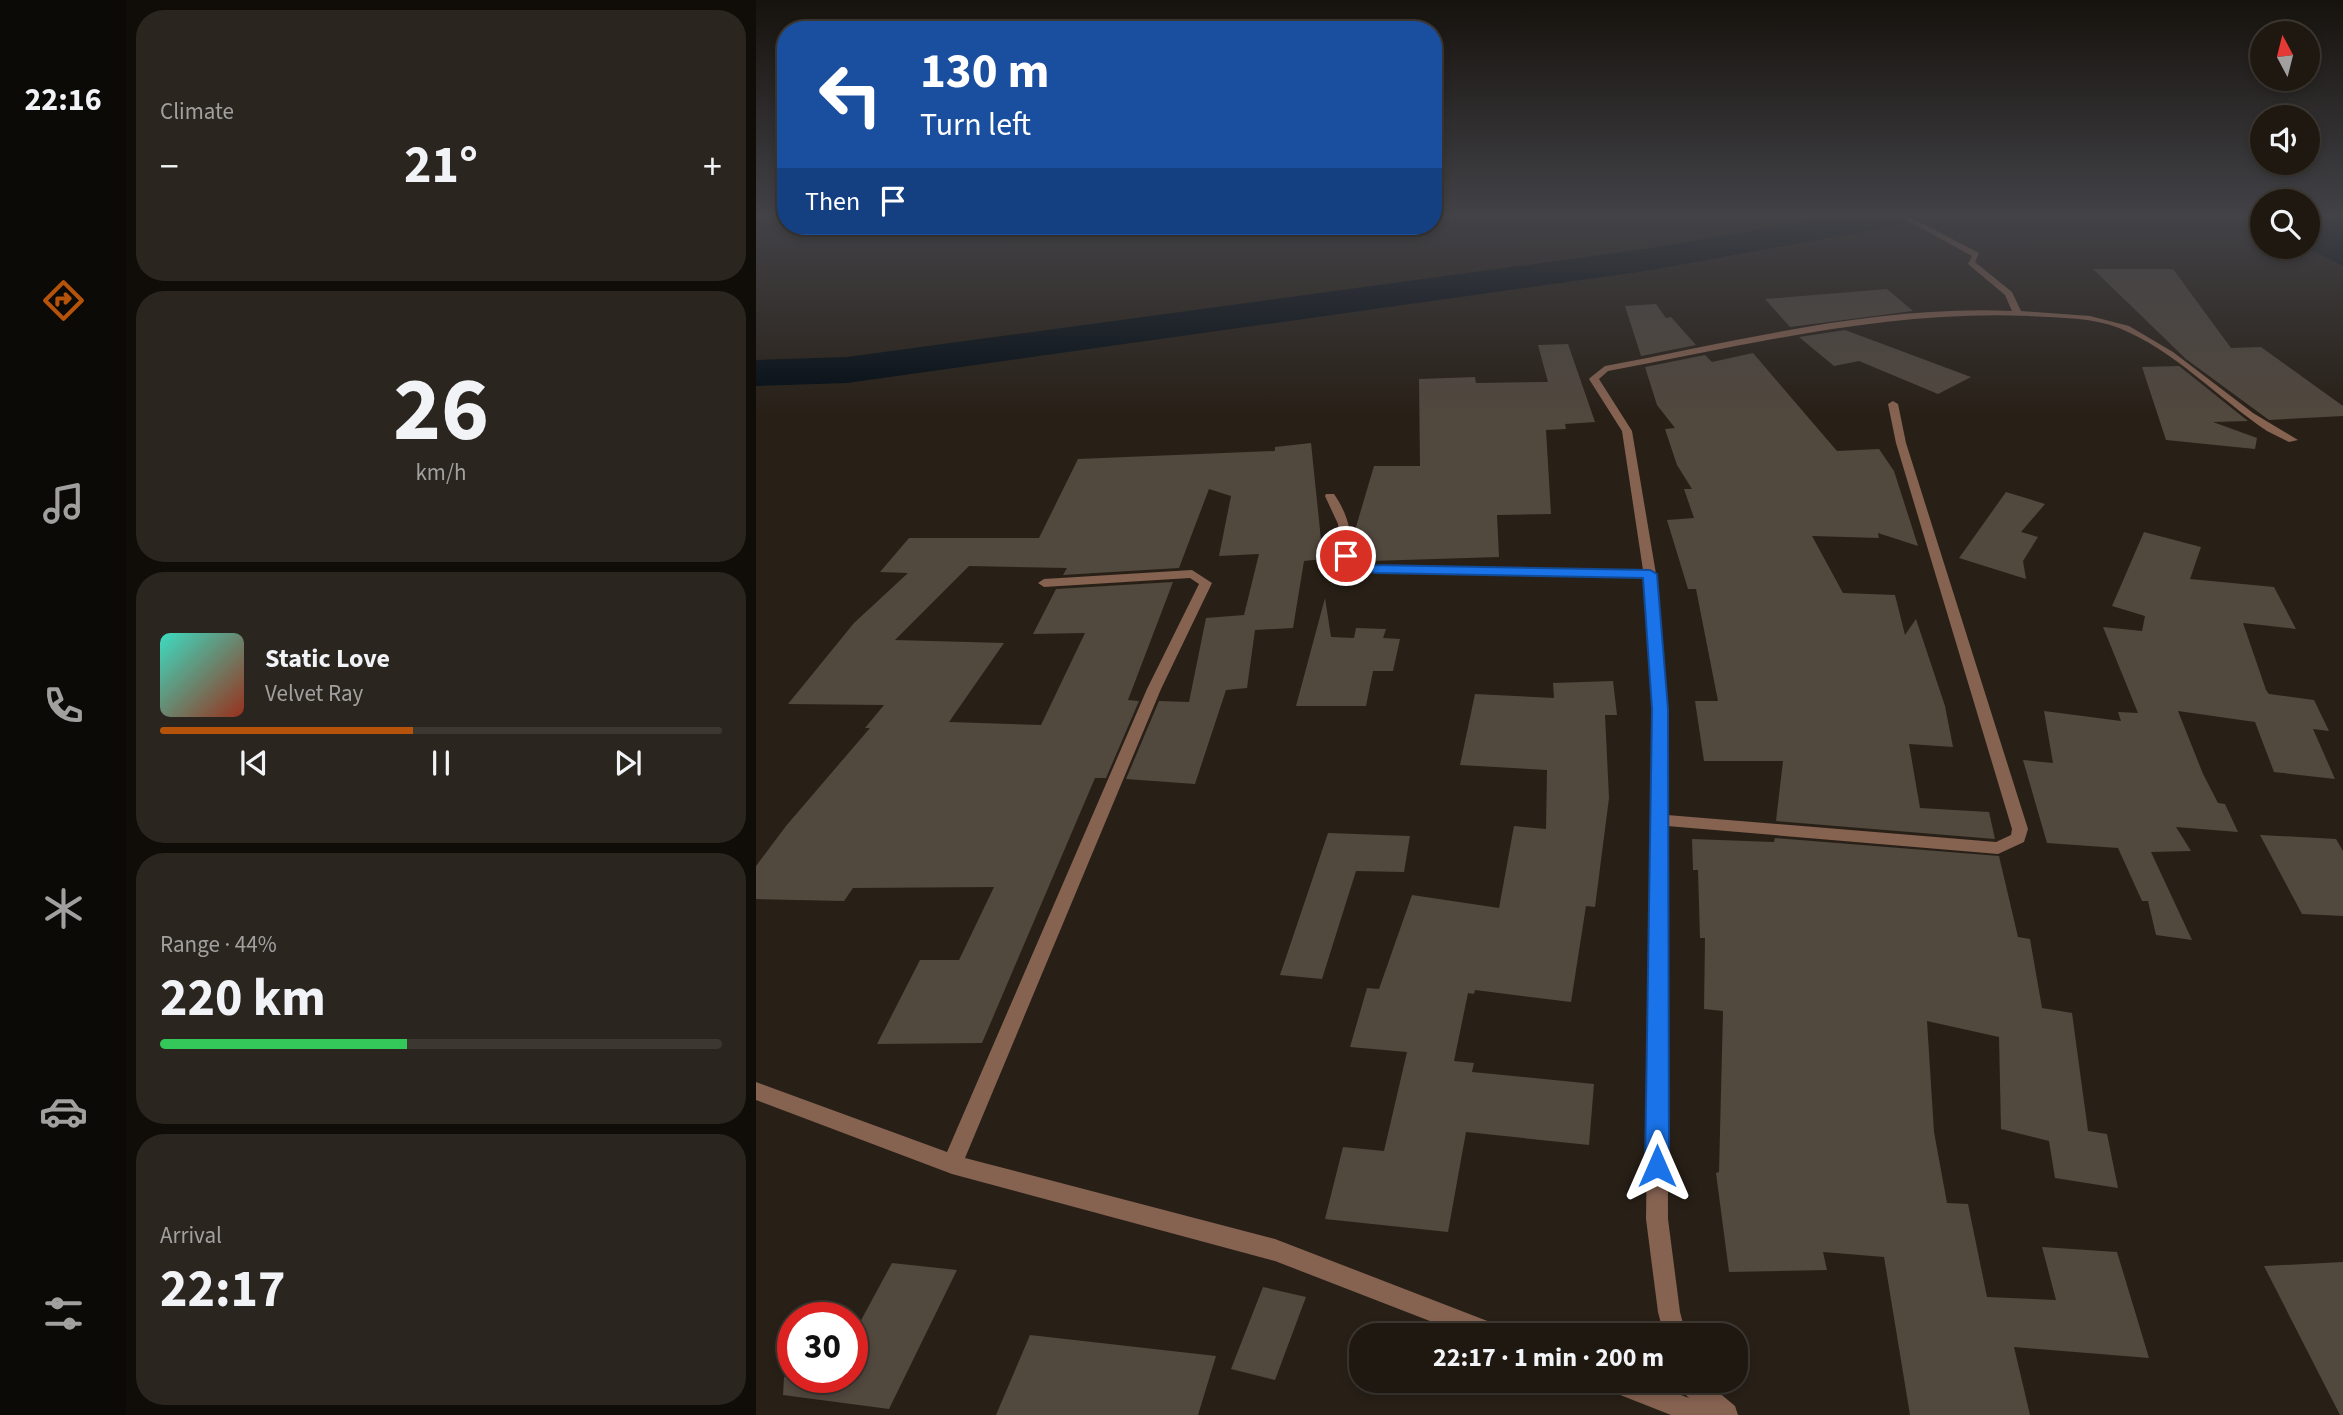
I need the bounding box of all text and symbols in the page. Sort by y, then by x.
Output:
north arrow [2250,21,2320,91]
map controls [2250,21,2320,259]
text: 130 m [920,37,1049,107]
icon: left [805,49,896,140]
text: 22:16 [24,77,102,123]
text: Climate [160,95,234,128]
text: Turn left [920,102,1031,148]
button: sound [2250,105,2320,175]
text: 21° [404,129,478,203]
text: − [160,140,179,194]
text: + [703,140,722,194]
icon: arrive [874,182,912,220]
text: Then [805,183,860,220]
button: search [2250,189,2320,259]
icon: directions [39,276,88,325]
text: 26 [393,346,489,475]
text: km/h [415,456,467,489]
icon: music [39,479,88,528]
pin [1316,526,1376,586]
icon: arrive [1327,537,1365,575]
text: Static Love [265,640,390,677]
text: Velvet Ray [265,677,363,710]
icon: phone [39,681,88,730]
icon: previous [235,744,273,782]
icon: pause [422,744,460,782]
icon: next [609,744,647,782]
icon: climate [39,884,88,933]
text: Range · 44% [160,928,277,961]
text: 220 km [160,962,326,1036]
icon: car [39,1087,88,1136]
position arrow [1620,1129,1694,1203]
text: Arrival [160,1219,222,1252]
text: 22:17 [160,1253,285,1327]
icon: filters [39,1289,88,1338]
speed limit sign: 30 [777,1302,868,1393]
text: 22:17 · 1 min · 200 m [1433,1339,1664,1376]

